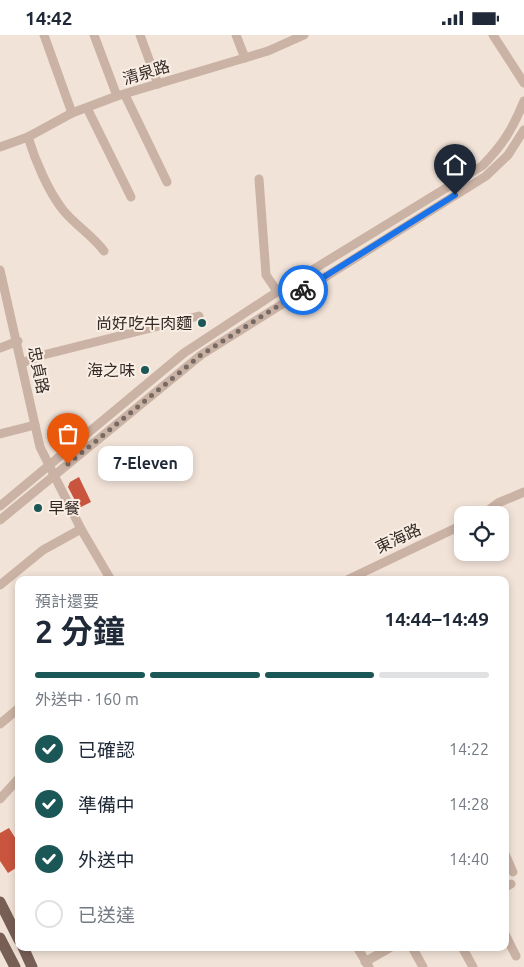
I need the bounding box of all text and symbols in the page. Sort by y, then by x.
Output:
text: 14:42 [25,7,73,29]
street label: 清泉路 [120,56,172,88]
pin [434,144,476,195]
icon: home [441,151,469,179]
courier [278,265,328,315]
icon: bike [289,276,317,304]
place label: 尚好吃牛肉麵 [96,314,192,332]
marker: 尚好吃牛肉麵 [196,317,208,329]
street label: 忠貞路 [25,345,53,395]
place label: 海之味 [87,361,135,379]
marker: 海之味 [139,364,151,376]
pin [47,413,89,464]
icon: bag [54,420,82,448]
callout: 7-Eleven [98,447,193,481]
text: 7-Eleven [113,454,178,472]
place label: 早餐 [48,499,80,517]
marker: 早餐 [32,502,44,514]
map controls [454,506,509,561]
button: locate [454,506,509,561]
street label: 東海路 [372,520,424,556]
text: 預計還要 [35,592,99,610]
text: 14:44–14:49 [384,608,489,630]
text: 2 分鐘 [35,613,125,649]
text: 外送中 · 160 m [35,690,139,708]
icon: check [35,735,63,763]
text: 已確認 [78,739,135,761]
text: 14:22 [449,740,489,758]
icon: check [35,790,63,818]
text: 準備中 [78,794,135,816]
text: 14:28 [449,795,489,813]
icon: check [35,845,63,873]
text: 外送中 [78,849,135,871]
text: 14:40 [449,850,489,868]
text: 已送達 [78,904,135,926]

